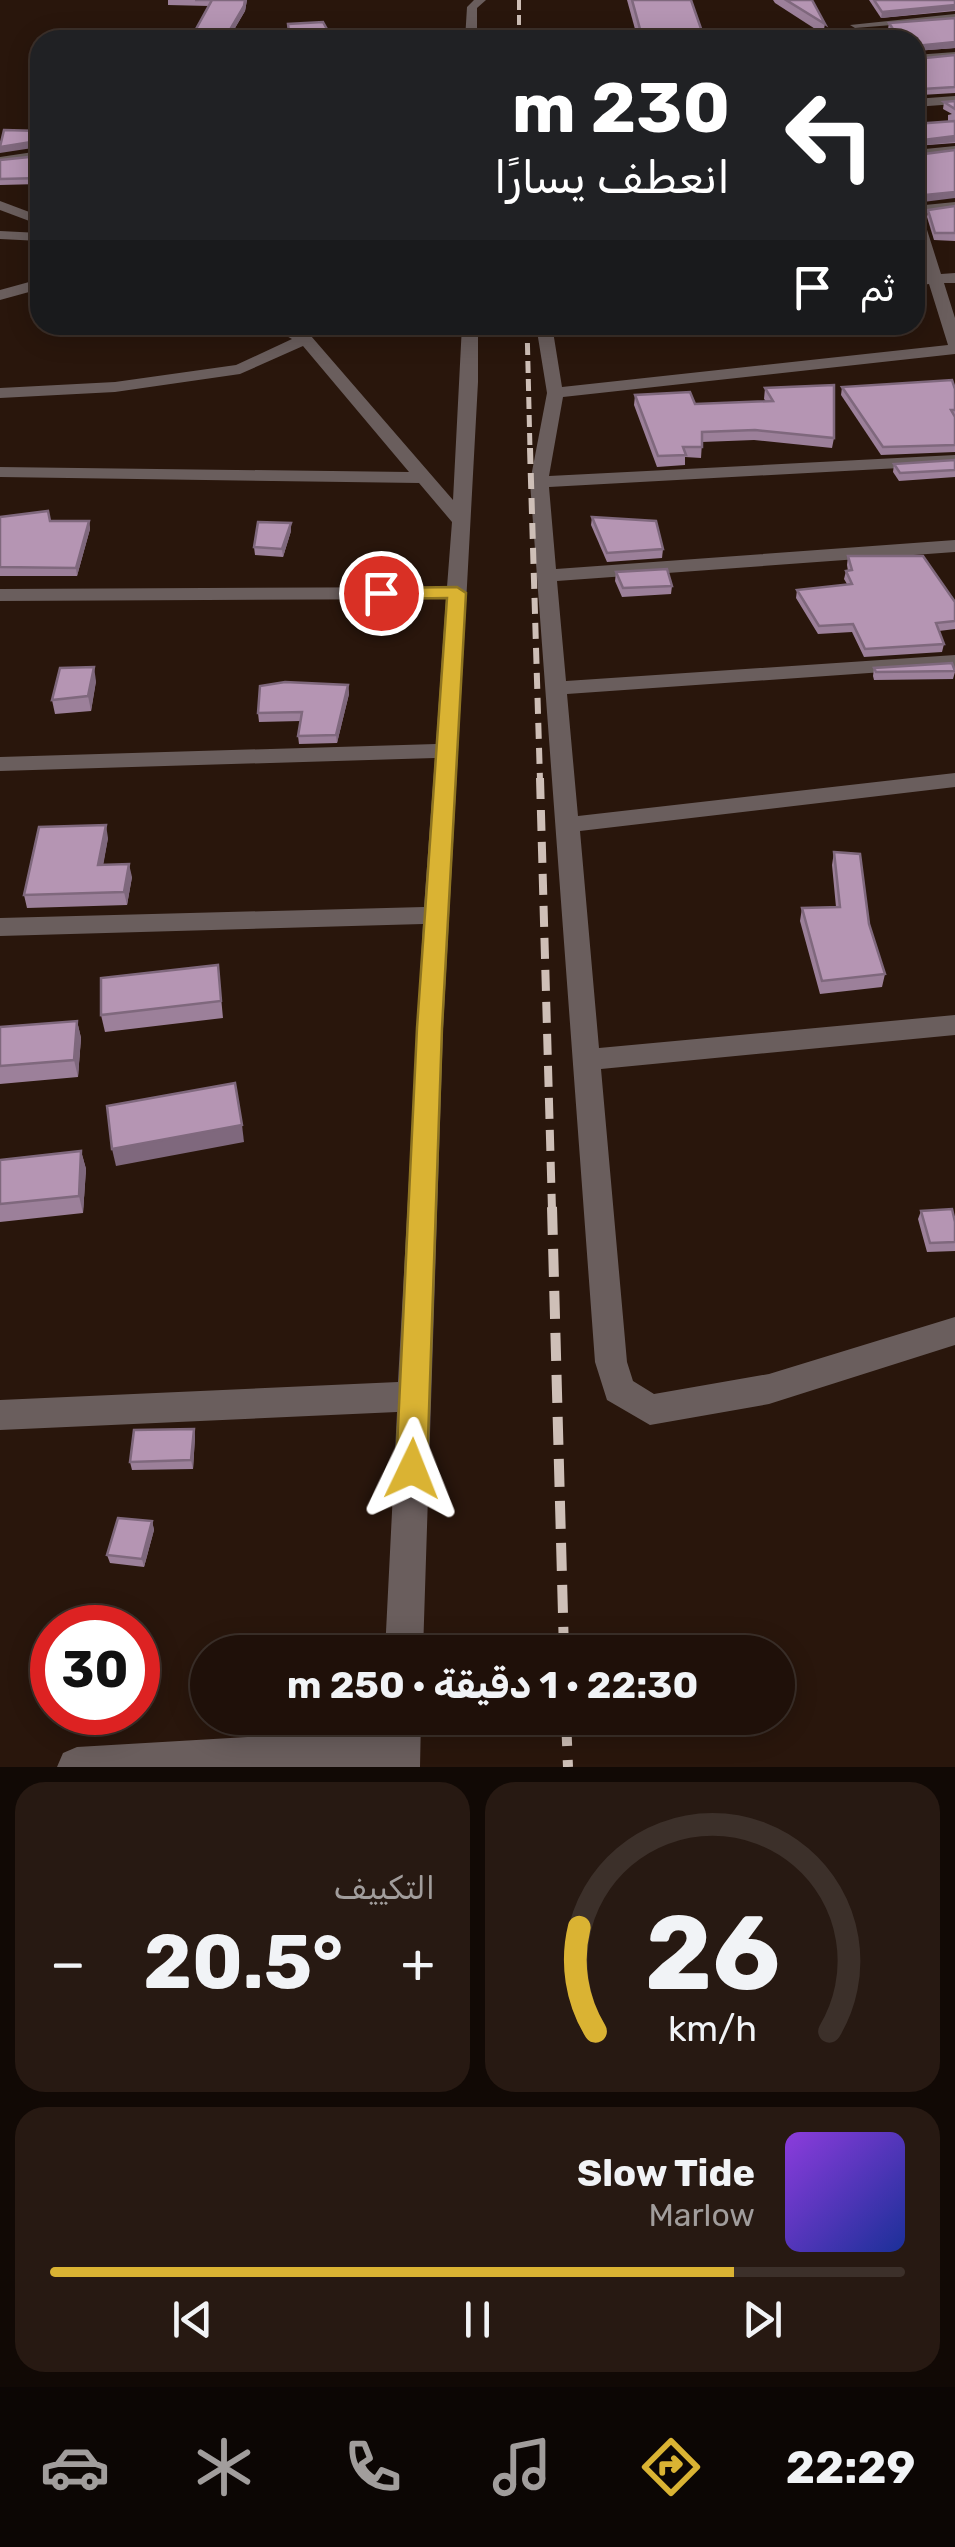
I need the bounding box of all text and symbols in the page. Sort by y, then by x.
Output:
text: 230 m [512,67,730,150]
icon: left [765,70,895,200]
text: انعطف يسارًا [494,151,730,204]
icon: arrive [785,260,840,315]
text: ثم [860,265,895,311]
pin [339,551,424,636]
icon: arrive [354,566,409,621]
position arrow [360,1417,464,1521]
speed limit sign: 30 [30,1605,160,1735]
text: 22:30 · 1 دقيقة · 250 m [287,1662,698,1708]
text: التكييف [333,1869,435,1907]
text: 26 [645,1892,780,2015]
text: 20.5° [143,1918,343,2007]
text: − [50,1931,86,1996]
text: + [401,1931,435,1996]
text: km/h [668,2008,757,2050]
text: Slow Tide [577,2150,755,2196]
text: Marlow [648,2196,755,2234]
icon: previous [165,2292,220,2347]
icon: pause [450,2292,505,2347]
icon: next [735,2292,790,2347]
icon: car [40,2432,110,2502]
icon: climate [189,2432,259,2502]
icon: phone [338,2432,408,2502]
icon: music [487,2432,557,2502]
icon: directions [636,2432,706,2502]
text: 22:29 [786,2441,915,2494]

